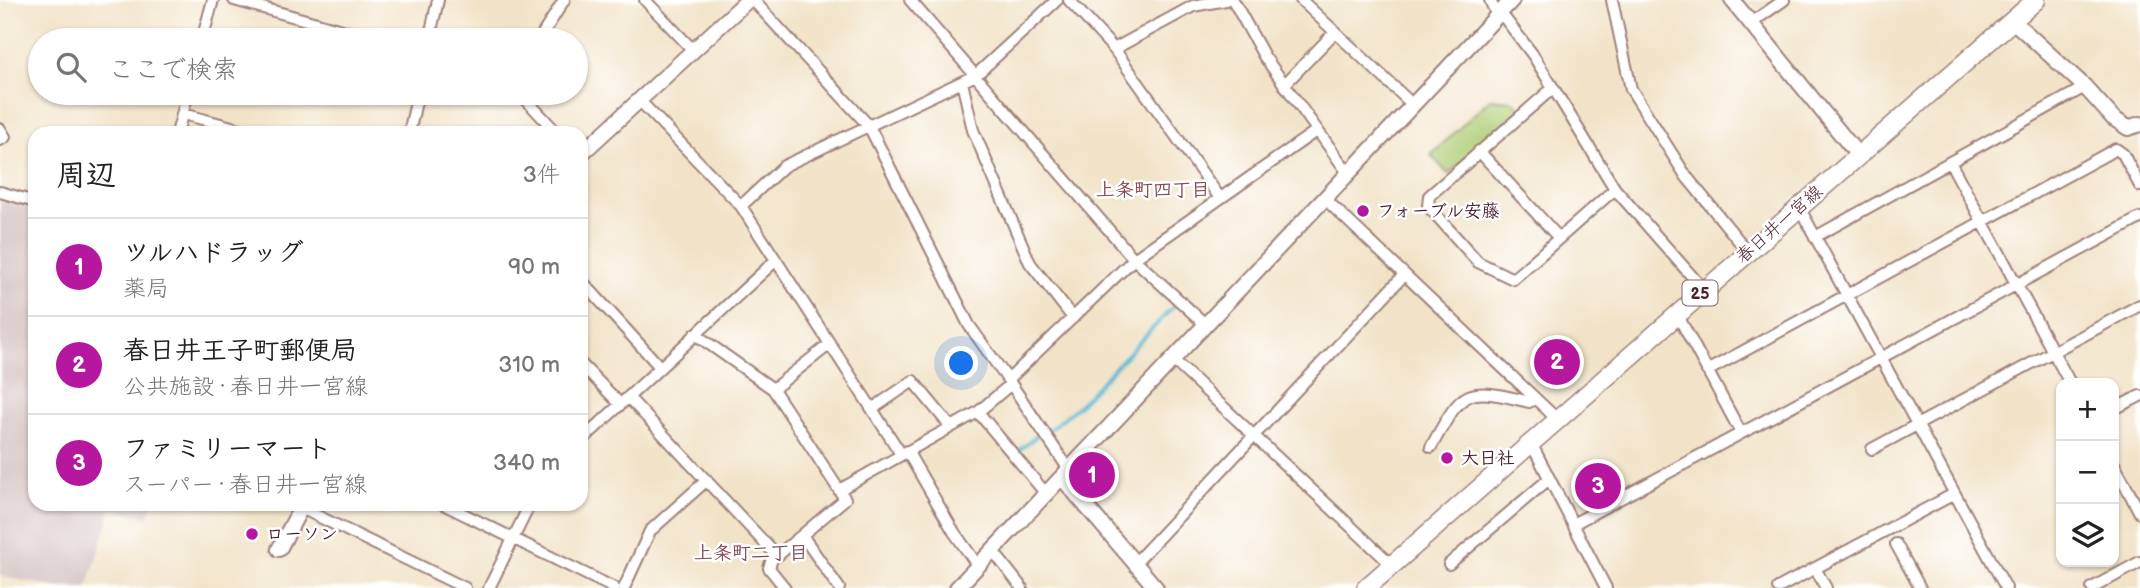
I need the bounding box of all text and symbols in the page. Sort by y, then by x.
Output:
search box [28,28,588,105]
icon: search [52,48,90,86]
text: ここで検索 [108,55,238,86]
text: 周辺 [56,158,116,194]
text: 3件 [523,161,560,189]
district label: 上条町四丁目 [1096,179,1210,202]
street label: 春日井一宮線 [1732,181,1827,268]
place label: フォーブル安藤 [1377,201,1500,222]
marker: フォーブル安藤 [1355,203,1371,219]
text: ツルハドラッグ [123,238,303,269]
text: 1 [74,253,84,281]
text: 90 m [508,253,560,281]
text: 薬局 [123,275,169,303]
road number: 25 [1682,280,1718,306]
text: 春日井王子町郵便局 [123,336,357,367]
pin: 2 [1534,336,1580,388]
your location [944,346,978,380]
text: 2 [72,351,86,379]
text: 310 m [498,351,560,379]
text: 公共施設 · 春日井一宮線 [123,373,368,401]
map controls [2056,378,2119,567]
button: + [2056,378,2119,441]
text: ファミリーマート [123,434,332,465]
button: − [2056,441,2119,504]
place label: 大日社 [1461,448,1515,469]
text: 3 [72,449,86,477]
text: 340 m [493,449,560,477]
pin: 1 [1069,449,1115,501]
marker: 大日社 [1439,450,1455,466]
pin: 3 [1575,460,1621,512]
text: スーパー · 春日井一宮線 [123,471,367,499]
button: layers [2056,504,2119,567]
place label: ローソン [266,524,338,545]
marker: ローソン [244,526,260,542]
district label: 上条町二丁目 [694,542,808,565]

